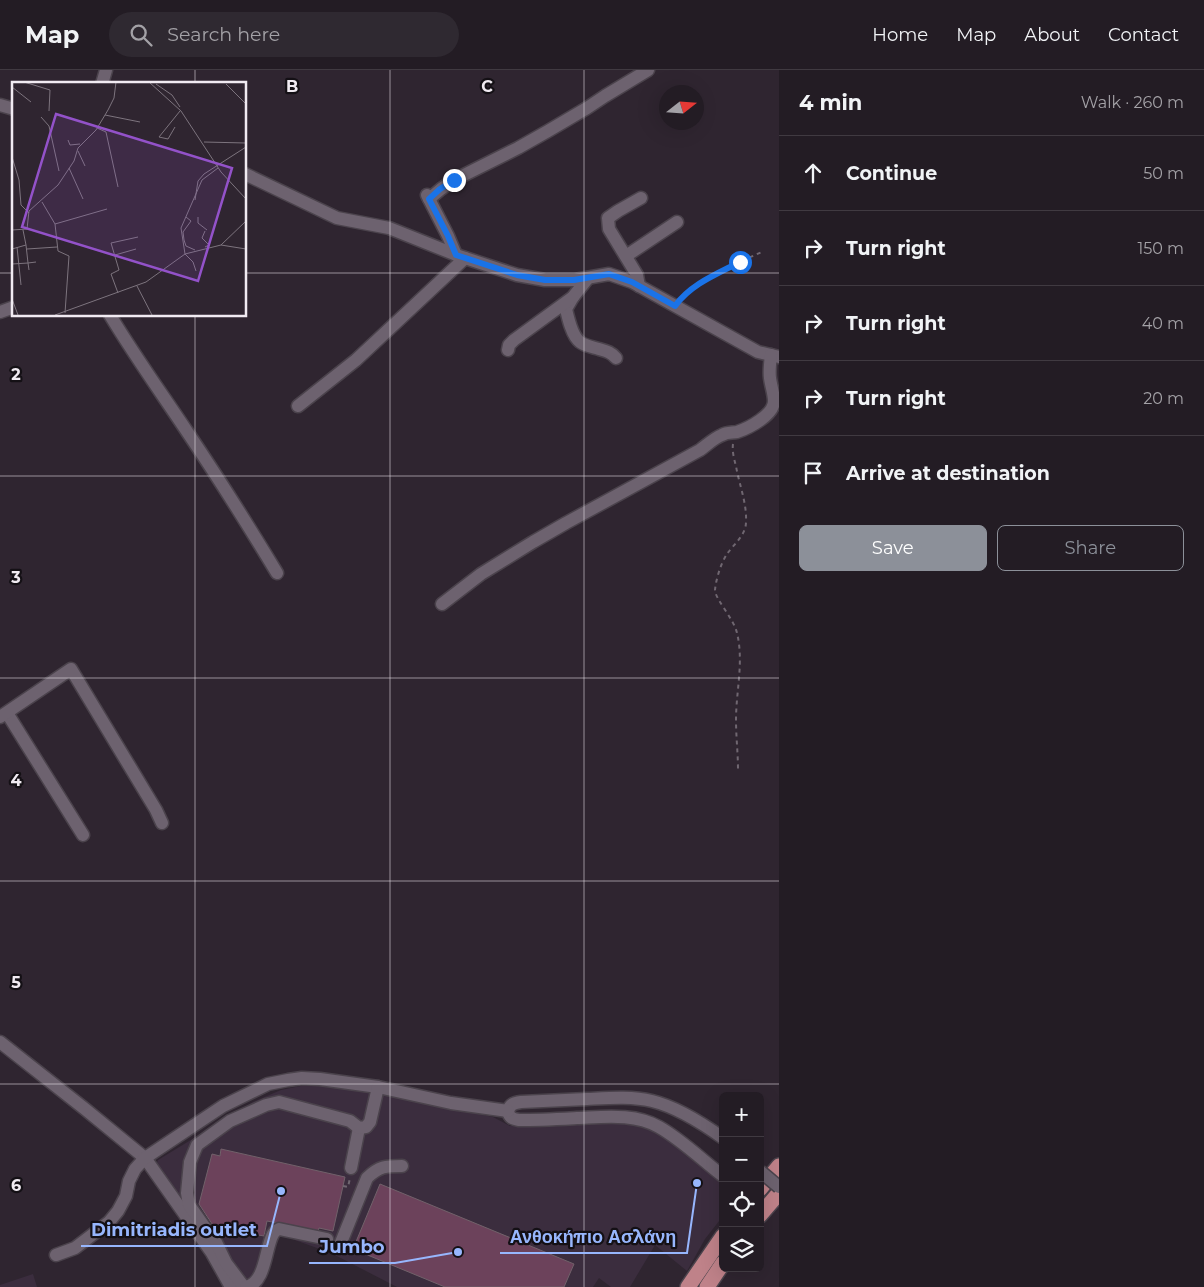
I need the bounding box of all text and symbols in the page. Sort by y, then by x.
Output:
search box [109,12,459,57]
text: Map [25,20,79,49]
icon: search [127,21,155,49]
text: Search here [167,23,280,46]
text: Home [872,24,928,46]
text: Map [956,24,996,46]
text: About [1024,24,1080,46]
text: Contact [1108,24,1179,46]
text: B [286,77,298,96]
text: C [481,77,493,96]
inset map [12,82,246,316]
north arrow [659,85,704,130]
text: 4 min [799,90,862,115]
text: Walk · 260 m [1081,93,1184,112]
icon: ahead [799,159,827,187]
text: Continue [846,162,937,185]
text: 50 m [1143,164,1184,183]
route end [443,169,466,192]
icon: right [799,234,827,262]
text: Turn right [846,237,946,260]
text: 150 m [1137,239,1184,258]
route start [729,251,752,274]
icon: right [799,309,827,337]
text: Turn right [846,312,946,335]
text: 40 m [1142,314,1184,333]
text: 2 [11,365,21,384]
icon: right [799,384,827,412]
text: Turn right [846,387,946,410]
text: 20 m [1143,389,1184,408]
icon: arrive [799,459,827,487]
text: Arrive at destination [846,462,1050,485]
button: Save [799,525,987,571]
button: Share [997,525,1184,571]
text: 3 [10,568,21,587]
text: 4 [10,771,22,790]
text: 5 [11,973,21,992]
map controls [719,1092,764,1272]
button: + [719,1092,764,1137]
button: − [719,1137,764,1182]
text: 6 [11,1176,21,1195]
button: locate [719,1182,764,1227]
callout: Dimitriadis outlet [81,1213,267,1246]
text: Dimitriadis outlet [91,1219,257,1241]
callout: Ανθοκήπιο Ασλάνη [500,1220,687,1253]
text: Ανθοκήπιο Ασλάνη [510,1226,676,1248]
button: layers [719,1227,764,1272]
callout: Jumbo [309,1230,395,1263]
text: Jumbo [318,1236,385,1258]

